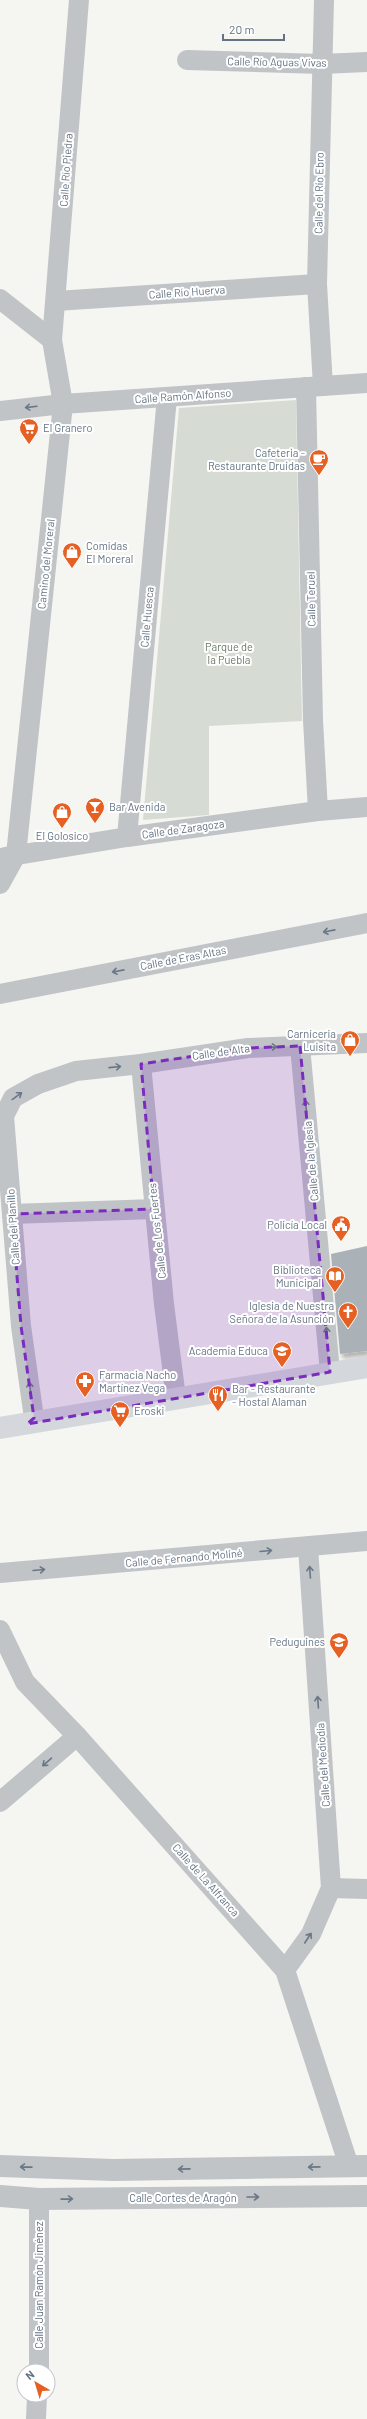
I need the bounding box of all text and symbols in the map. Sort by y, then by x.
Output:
scale bar [223,16,284,42]
text: 20 m [229,22,255,36]
street label: Calle Río Aguas Vivas [227,54,327,69]
street label: Calle Río Piedra [56,133,75,207]
street label: Calle del Río Ebro [311,152,326,234]
street label: Calle Río Huerva [148,282,226,301]
street label: Calle Ramón Alfonso [134,386,232,405]
one-way arrow [25,404,38,411]
supermarket icon: El Granero [18,417,40,445]
place label: El Granero [43,421,92,434]
place label: Cafeteria - Restaurante Druidas [208,446,305,472]
cafe icon: Cafeteria - Restaurante Druidas [308,448,330,476]
street label: Camino del Moreral [34,518,57,610]
place label: Comidas El Moreral [86,539,133,565]
shop icon: Comidas El Moreral [61,541,83,569]
street label: Calle Teruel [304,571,317,627]
street label: Calle Huesca [137,586,156,648]
park label: Parque de la Puebla [205,640,253,666]
bar icon: Bar Avenida [84,796,106,824]
place label: Bar Avenida [109,800,165,813]
shop icon: El Golosico [51,801,73,829]
street label: Calle de Zaragoza [141,816,225,841]
place label: El Golosico [36,829,88,842]
one-way arrow [323,927,336,935]
street label: Calle de Eras Altas [139,943,227,972]
one-way arrow [112,967,125,975]
place label: Carniceria Luisita [287,1027,336,1053]
shop icon: Carniceria Luisita [339,1029,361,1057]
street label: Calle de Alta [191,1041,251,1062]
one-way arrow [265,1043,278,1051]
one-way arrow [108,1063,121,1071]
one-way arrow [11,1092,22,1101]
one-way arrow [302,1100,309,1113]
street label: Calle de la Iglesia [301,1120,320,1202]
street label: Calle de Los Fuertes [145,1183,168,1279]
street label: Calle del Planillo [3,1188,22,1266]
public building icon: Policía Local [330,1214,352,1242]
place label: Policía Local [267,1218,327,1231]
place label: Biblioteca Municipal [273,1263,321,1289]
library icon: Biblioteca Municipal [324,1265,346,1293]
place label: Iglesia de Nuestra Señora de la Asunción [230,1299,334,1325]
church icon: Iglesia de Nuestra Señora de la Asunción [337,1301,359,1329]
one-way arrow [323,1327,330,1340]
school or university icon: Academia Educa [271,1340,293,1368]
place label: Academia Educa [189,1344,268,1357]
place label: Farmacia Nacho Martínez Vega [99,1368,176,1394]
pharmacy icon: Farmacia Nacho Martínez Vega [74,1370,96,1398]
one-way arrow [26,1382,33,1395]
place label: Bar - Restaurante - Hostal Alaman [232,1382,316,1408]
restaurant icon: Bar - Restaurante - Hostal Alaman [207,1384,229,1412]
supermarket icon: Eroski [109,1400,131,1428]
place label: Eroski [134,1404,164,1417]
street label: Calle de Fernando Moliné [125,1546,243,1569]
one-way arrow [259,1547,272,1554]
one-way arrow [32,1566,45,1573]
one-way arrow [306,1566,313,1579]
school or university icon: Peduguines [328,1631,350,1659]
place label: Peduguines [269,1635,325,1648]
one-way arrow [315,1696,322,1709]
street label: Calle del Mediodía [313,1722,332,1808]
one-way arrow [42,1757,53,1766]
street label: Calle de La Alfranca [170,1841,242,1919]
one-way arrow [304,1932,312,1944]
one-way arrow [20,2163,33,2171]
one-way arrow [308,2163,321,2170]
one-way arrow [178,2165,191,2172]
street label: Calle Cortes de Aragón [129,2191,237,2204]
one-way arrow [246,2193,259,2201]
one-way arrow [60,2195,73,2203]
street label: Calle Juan Ramón Jiménez [32,2221,45,2349]
north arrow [16,2363,56,2403]
text: N [23,2367,36,2382]

